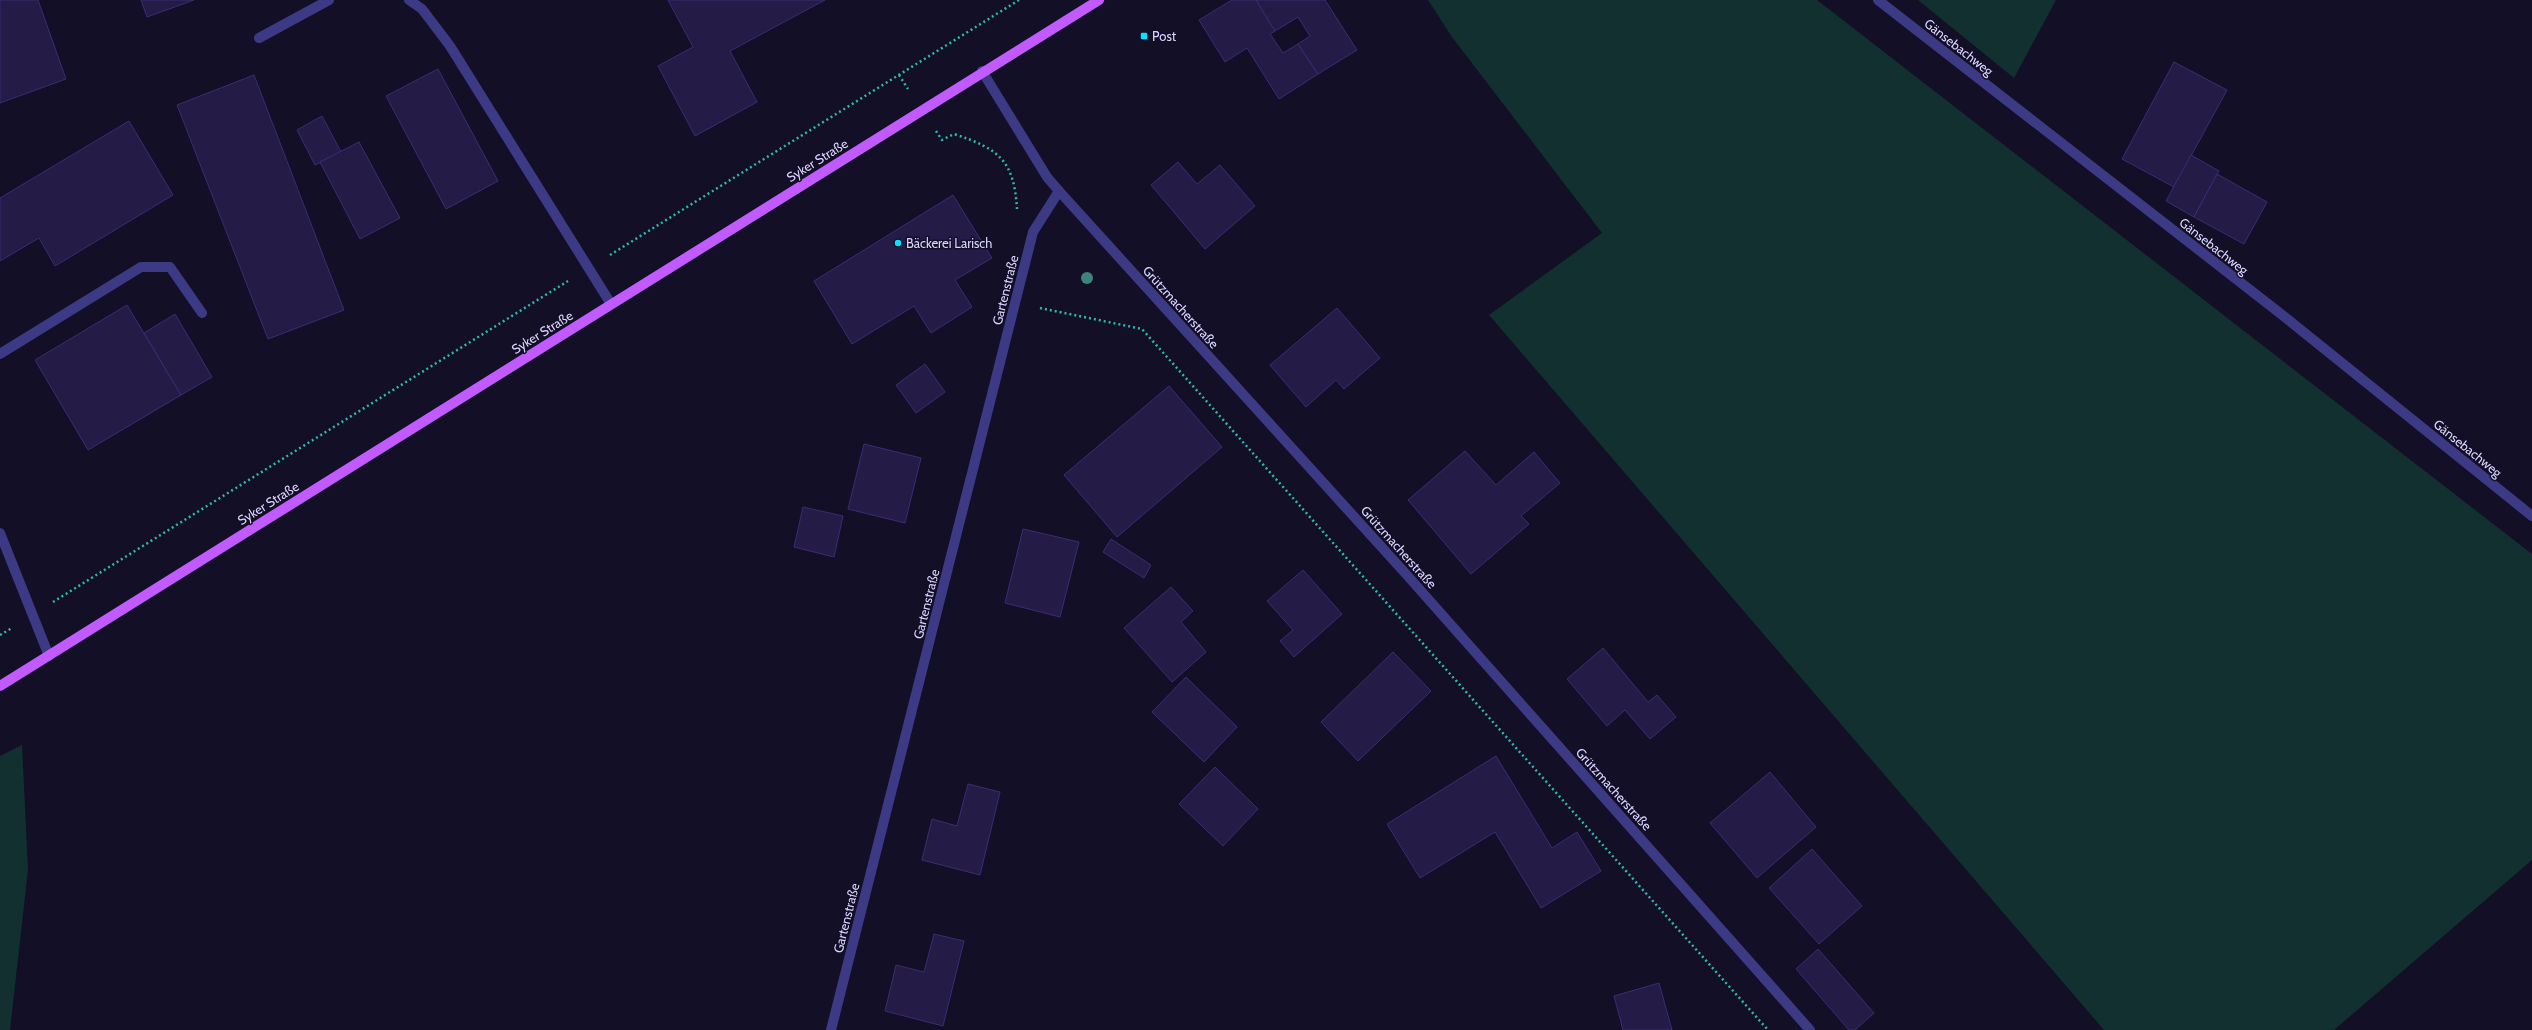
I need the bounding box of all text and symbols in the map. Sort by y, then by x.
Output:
street label: Gänsebachweg [1921,15,1997,79]
place label: Post [1152,28,1177,44]
marker: Post [1139,31,1149,41]
street label: Syker Straße [783,135,851,185]
street label: Gänsebachweg [2176,214,2252,278]
place label: Bäckerei Larisch [906,235,992,251]
marker: Bäckerei Larisch [893,238,903,248]
street label: Gartenstraße [989,253,1021,327]
street label: Grützmacherstraße [1140,262,1222,352]
street label: Syker Straße [508,307,576,357]
street label: Gänsebachweg [2431,416,2506,481]
street label: Syker Straße [234,478,302,528]
street label: Grützmacherstraße [1358,502,1440,592]
street label: Gartenstraße [910,567,942,641]
street label: Grützmacherstraße [1573,744,1655,834]
street label: Gartenstraße [830,881,862,955]

